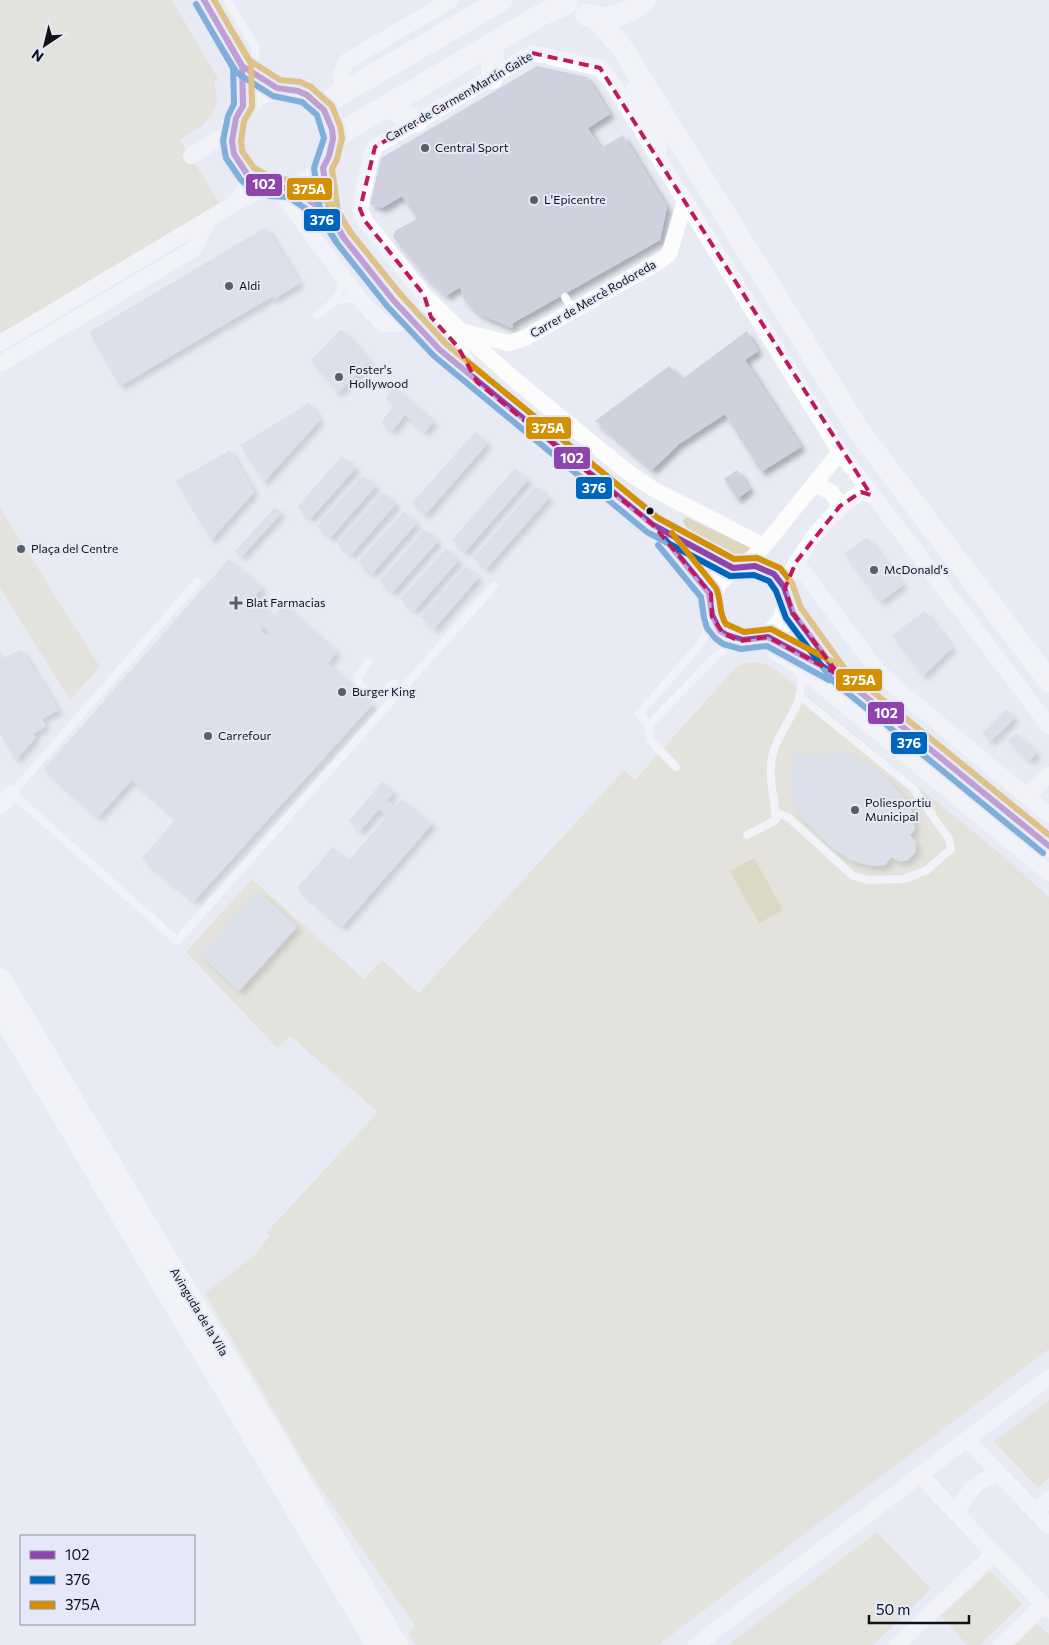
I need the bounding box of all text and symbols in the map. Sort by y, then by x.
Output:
north arrow [20,20,70,70]
text: N [28,46,46,66]
street label: Carrer de Carmen Martín Gaite [383,48,534,144]
place label: Central Sport [435,140,509,154]
marker: Central Sport [419,142,431,154]
line badge: 102 [245,173,283,197]
text: 102 [252,175,276,192]
line badge: 375A [286,177,333,201]
text: 375A [292,180,326,197]
place label: L'Epicentre [544,192,606,206]
marker: L'Epicentre [528,194,540,206]
line badge: 376 [303,208,341,232]
text: 376 [310,211,334,228]
street label: Carrer de Mercè Rodoreda [527,256,658,340]
place label: Aldi [239,278,260,292]
marker: Aldi [223,280,235,292]
place label: Foster's Hollywood [349,362,408,390]
marker: Foster's Hollywood [333,371,345,383]
line badge: 375A [525,416,572,440]
text: 375A [531,419,565,436]
line badge: 102 [553,446,591,470]
text: 102 [560,449,584,466]
line badge: 376 [575,476,613,500]
text: 376 [582,479,606,496]
unlabelled marker [645,506,655,516]
place label: Plaça del Centre [31,541,118,555]
marker: Plaça del Centre [15,543,27,555]
place label: McDonald's [884,562,948,576]
marker: McDonald's [868,564,880,576]
place label: Blat Farmacias [246,595,326,609]
marker: Blat Farmacias [230,597,242,609]
line badge: 375A [835,668,883,692]
text: 375A [842,671,876,688]
place label: Burger King [352,684,416,698]
marker: Burger King [336,686,348,698]
line badge: 102 [867,701,905,725]
text: 102 [874,704,898,721]
place label: Carrefour [218,728,271,742]
marker: Carrefour [202,730,214,742]
line badge: 376 [890,731,928,755]
text: 376 [897,734,921,751]
place label: Poliesportiu Municipal [865,795,931,823]
marker: Poliesportiu Municipal [849,804,861,816]
street label: Avinguda de la Vila [168,1265,232,1358]
legend [20,1535,195,1625]
text: 102 [65,1545,89,1563]
text: 376 [65,1570,90,1588]
scale bar [869,1592,969,1624]
text: 375A [65,1595,100,1613]
text: 50 m [876,1600,910,1618]

